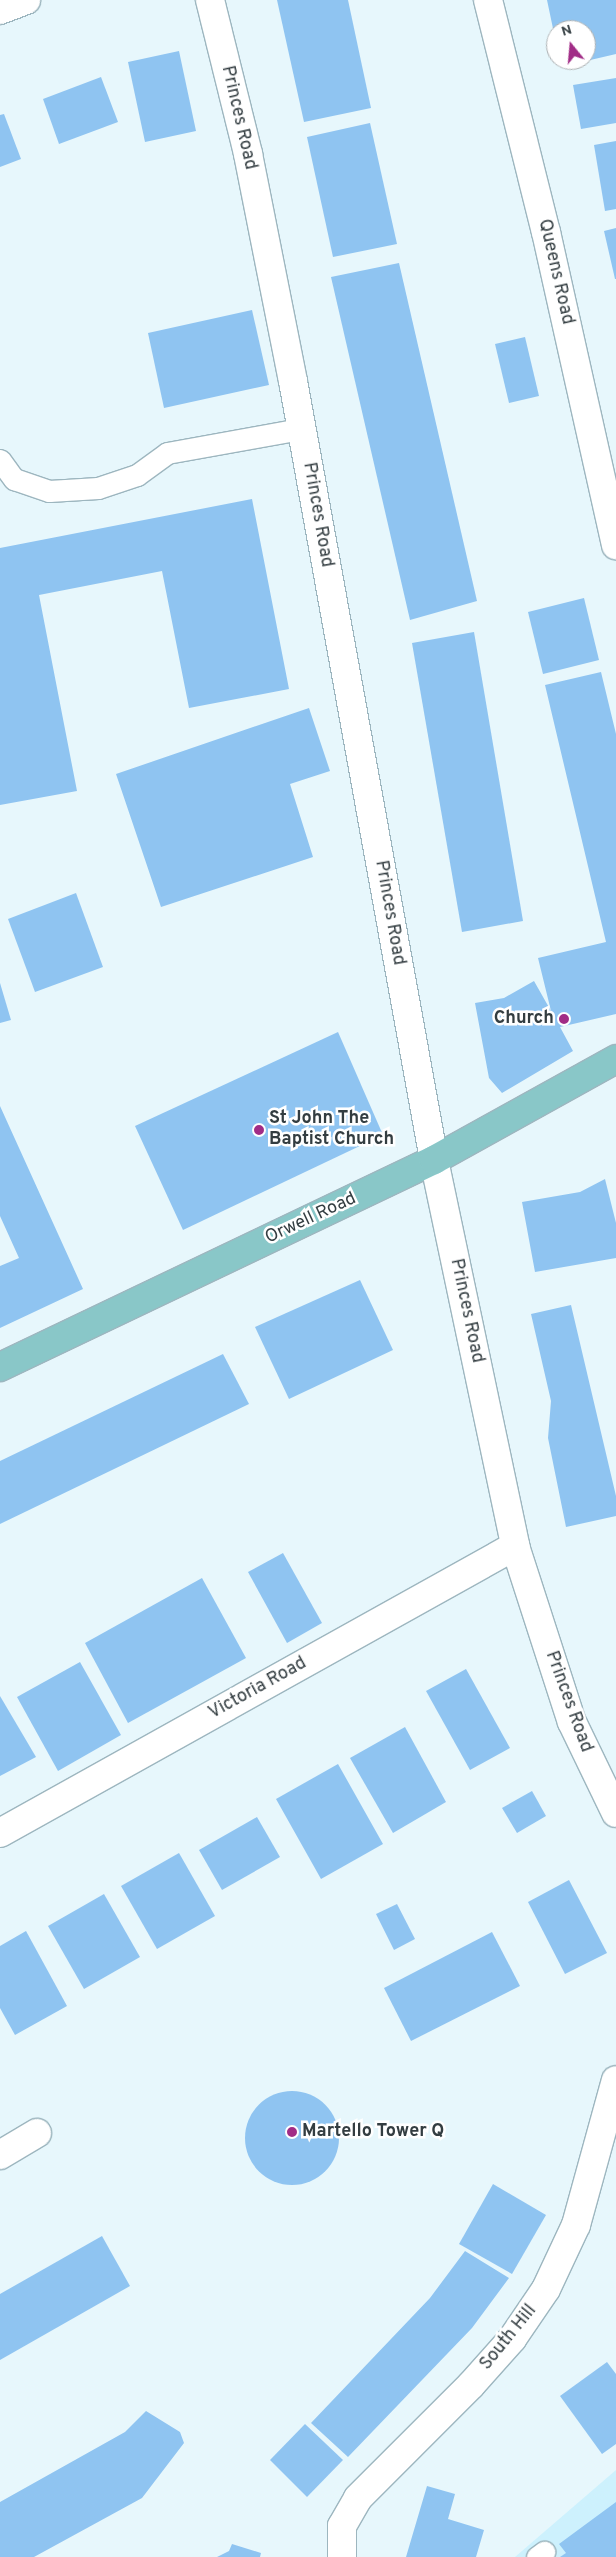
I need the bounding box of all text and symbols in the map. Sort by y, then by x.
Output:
north arrow [546,20,596,70]
text: N [559,22,574,41]
street label: Princes Road [216,64,260,172]
street label: Queens Road [532,217,578,327]
street label: Princes Road [297,461,337,569]
street label: Princes Road [369,859,409,967]
place label: Church [494,1008,554,1030]
marker: Church [558,1013,570,1025]
place label: St John The Baptist Church [269,1109,394,1152]
marker: St John The Baptist Church [253,1124,265,1136]
street label: Orwell Road [262,1189,360,1249]
street label: Princes Road [444,1257,488,1365]
street label: Princes Road [540,1648,596,1756]
street label: Victoria Road [205,1653,311,1725]
place label: Martello Tower Q [302,2121,444,2143]
marker: Martello Tower Q [286,2126,298,2138]
street label: South Hill [476,2301,542,2375]

